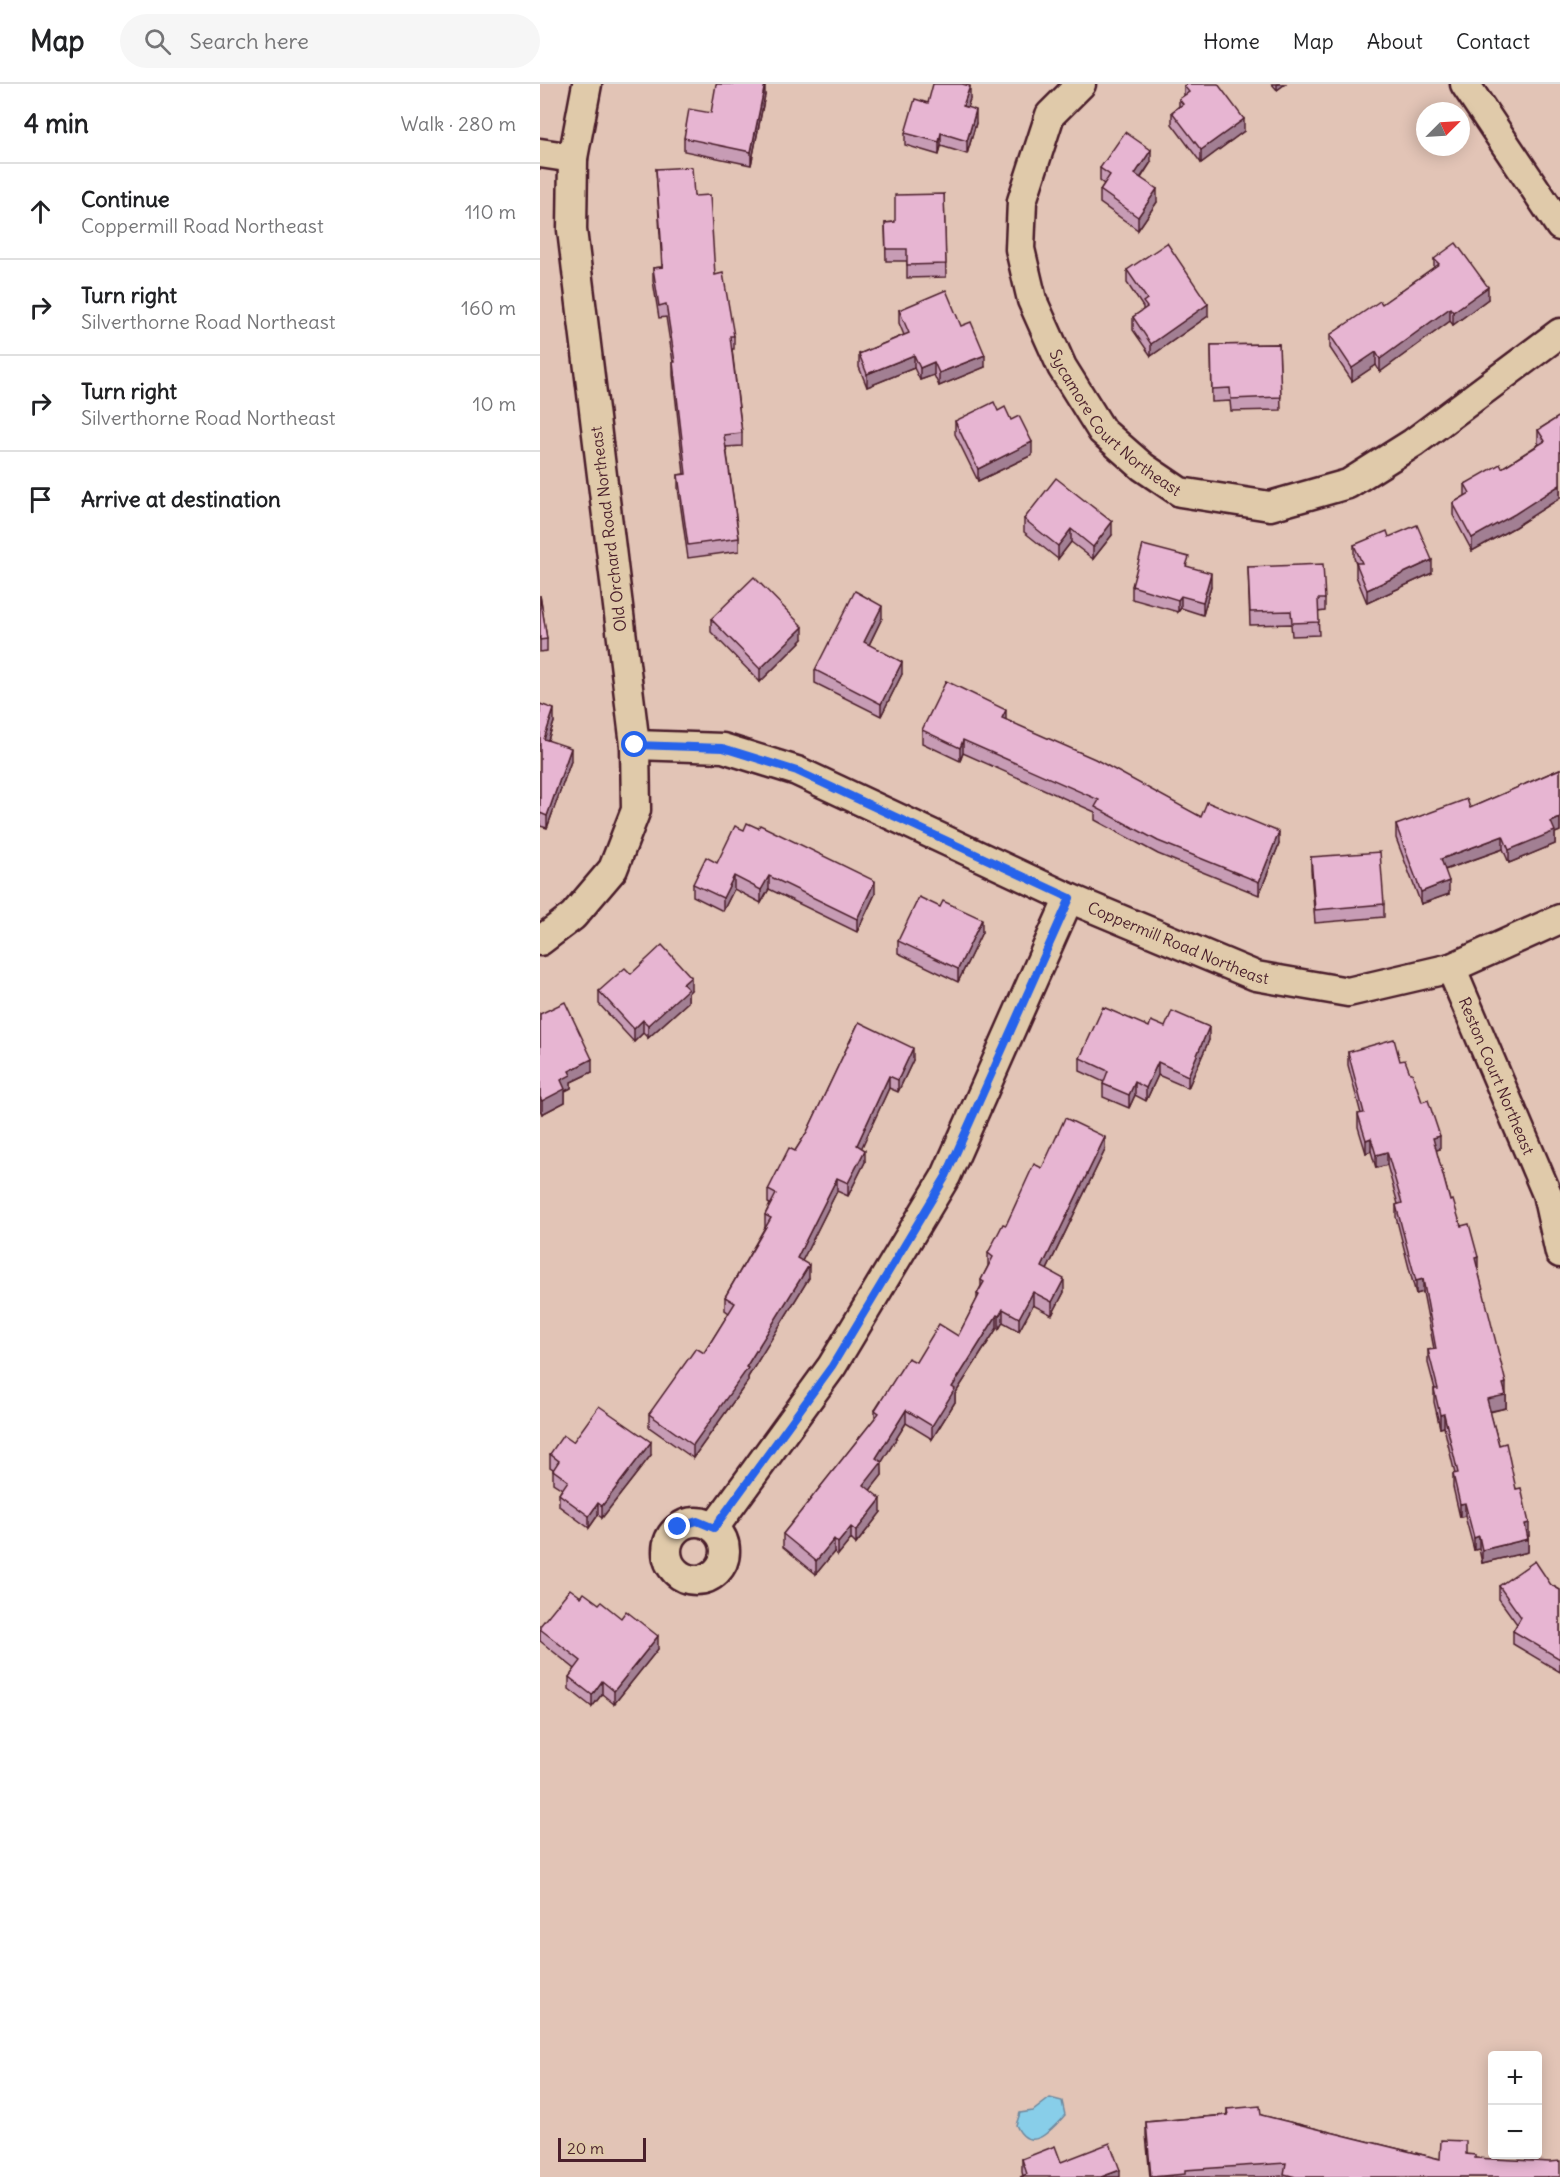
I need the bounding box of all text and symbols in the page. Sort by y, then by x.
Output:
search box [120,14,540,68]
text: Map [30,23,84,59]
icon: search [141,25,174,58]
text: Search here [189,27,309,55]
text: Home [1203,28,1260,55]
text: Map [1293,28,1334,55]
text: About [1367,28,1423,55]
text: Contact [1456,28,1530,55]
north arrow [1416,102,1470,156]
text: 4 min [24,107,89,140]
text: Walk · 280 m [400,111,516,136]
text: Continue [81,185,170,213]
icon: ahead [24,195,57,228]
text: 110 m [465,199,516,224]
text: Coppermill Road Northeast [81,213,324,238]
text: Turn right [81,281,177,309]
icon: right [24,291,57,324]
text: 160 m [461,295,516,320]
text: Silverthorne Road Northeast [81,309,336,334]
street label: Sycamore Court Northeast [1045,346,1186,500]
text: Turn right [81,377,177,405]
icon: right [24,387,57,420]
text: 10 m [473,391,516,416]
text: Silverthorne Road Northeast [81,405,336,430]
street label: Old Orchard Road Northeast [585,425,631,633]
icon: arrive [24,483,57,516]
text: Arrive at destination [81,485,281,513]
route start [621,731,647,757]
street label: Coppermill Road Northeast [1085,897,1271,988]
street label: Reston Court Northeast [1454,994,1539,1158]
route end [664,1513,690,1539]
map controls [1488,2051,1542,2159]
button: + [1488,2051,1542,2105]
button: − [1488,2105,1542,2159]
scale bar [558,2135,646,2162]
text: 20 m [567,2138,604,2158]

